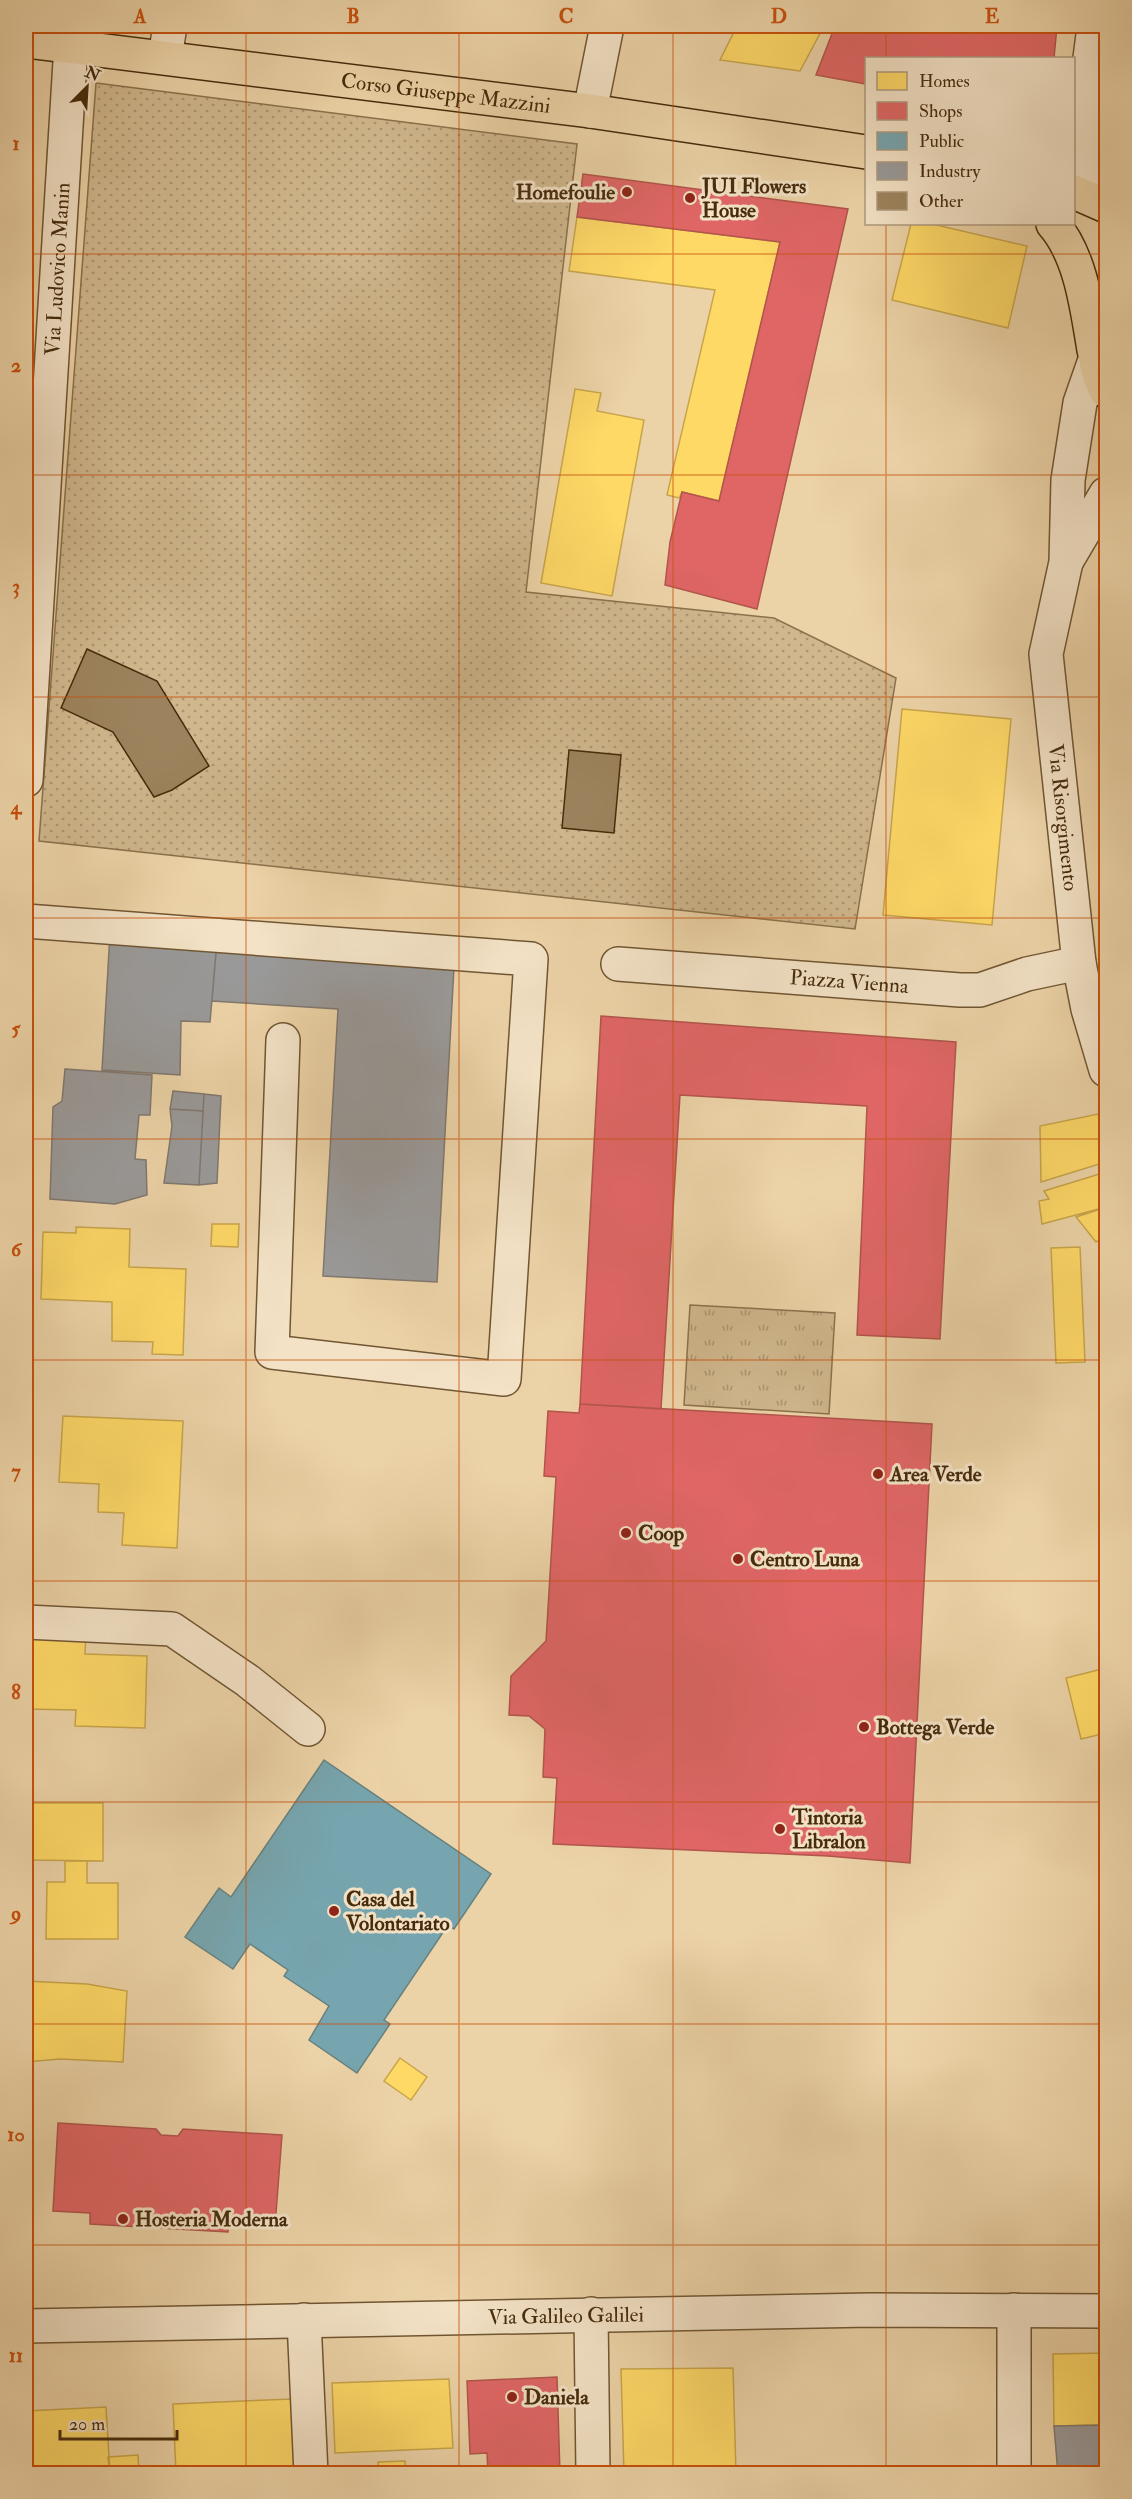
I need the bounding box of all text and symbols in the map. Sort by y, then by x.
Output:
text: A [133,4,147,29]
text: B [346,4,360,29]
text: C [559,4,573,29]
text: D [771,4,787,29]
text: E [985,4,1000,29]
north arrow [57,57,117,117]
legend [865,57,1075,225]
text: N [81,62,104,87]
street label: Corso Giuseppe Mazzini [339,67,552,120]
text: Homes [919,70,970,93]
text: Shops [919,100,962,123]
text: Public [919,130,964,153]
text: 1 [12,131,20,156]
text: Industry [919,160,981,183]
place label: JUI Flowers House [701,173,806,224]
place label: Homefoulie [516,179,615,206]
street label: Via Ludovico Manin [39,181,77,356]
marker: Homefoulie [620,185,634,199]
text: Other [919,190,963,213]
marker: JUI Flowers House [683,191,697,205]
text: 2 [11,353,21,378]
text: 3 [12,574,20,599]
street label: Via Risorgimento [1042,743,1084,892]
text: 4 [10,795,23,820]
street label: Piazza Vienna [789,964,910,1000]
text: 5 [12,1016,22,1041]
text: 6 [11,1237,23,1262]
text: 7 [11,1459,21,1484]
place label: Area Verde [889,1461,982,1488]
marker: Area Verde [871,1467,885,1481]
place label: Coop [638,1520,685,1547]
marker: Coop [619,1526,633,1540]
place label: Centro Luna [750,1546,861,1573]
marker: Centro Luna [731,1552,745,1566]
text: 8 [11,1680,21,1705]
place label: Bottega Verde [876,1714,995,1741]
marker: Bottega Verde [857,1720,871,1734]
place label: Tintoria Libralon [791,1804,866,1855]
marker: Tintoria Libralon [773,1822,787,1836]
place label: Casa del Volontariato [345,1886,450,1937]
text: 9 [9,1901,21,1926]
marker: Casa del Volontariato [327,1904,341,1918]
text: 10 [7,2122,25,2147]
place label: Hosteria Moderna [135,2206,289,2233]
marker: Hosteria Moderna [116,2212,130,2226]
street label: Via Galileo Galilei [488,2301,645,2331]
text: 11 [9,2343,23,2368]
place label: Daniela [524,2384,590,2411]
marker: Daniela [505,2390,519,2404]
scale bar [60,2403,177,2441]
text: 20 m [69,2413,105,2436]

